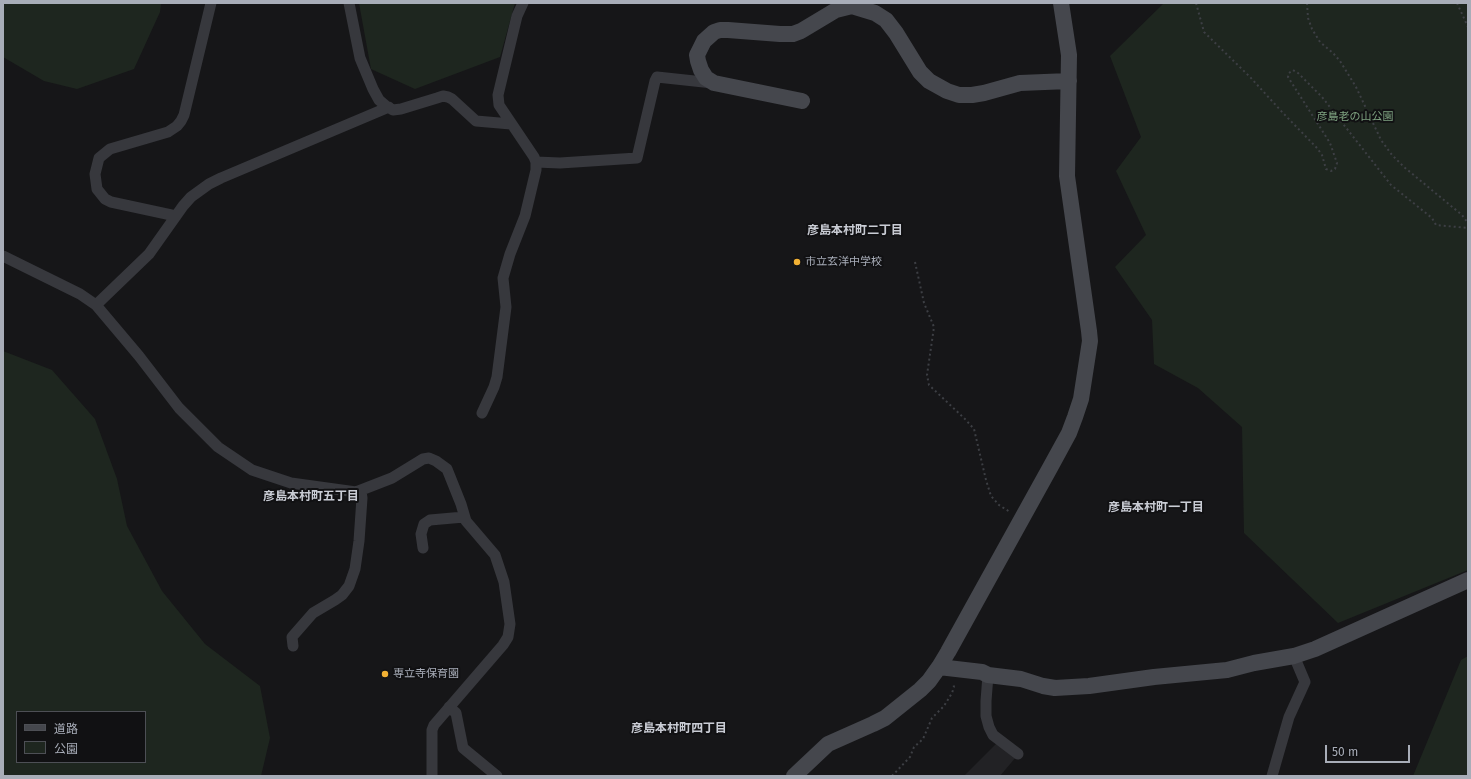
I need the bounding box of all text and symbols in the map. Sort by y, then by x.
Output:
park label: 彦島老の山公園 [1317,110,1393,124]
district label: 彦島本村町二丁目 [807,224,903,238]
place label: 市立玄洋中学校 [805,255,882,269]
marker: 市立玄洋中学校 [792,257,802,267]
district label: 彦島本村町五丁目 [263,490,359,504]
district label: 彦島本村町一丁目 [1108,501,1204,515]
place label: 専立寺保育園 [393,667,459,681]
marker: 専立寺保育園 [380,669,390,679]
legend [16,711,146,763]
text: 道路 [54,722,78,736]
district label: 彦島本村町四丁目 [631,722,727,736]
scale bar [1327,737,1412,763]
text: 公園 [54,742,78,756]
text: 50 m [1332,745,1358,759]

